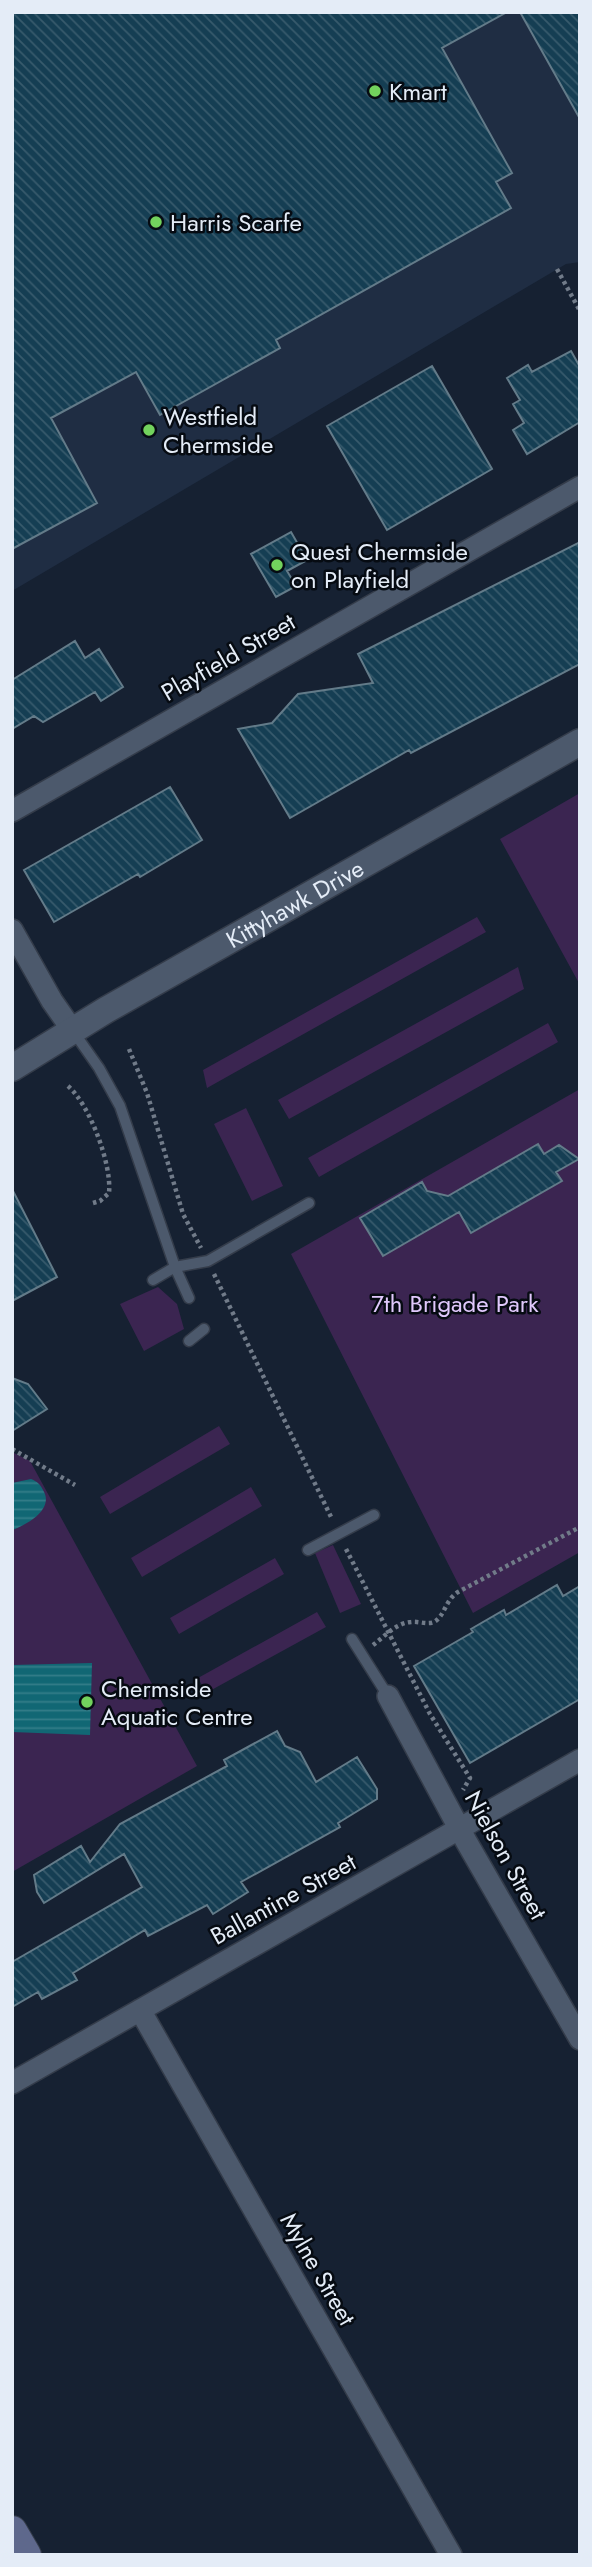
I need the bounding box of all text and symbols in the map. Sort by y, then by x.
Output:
place label: Kmart [389,74,447,109]
marker: Kmart [367,83,383,99]
place label: Harris Scarfe [170,205,302,240]
marker: Harris Scarfe [148,214,164,230]
place label: Westfield Chermside [163,399,273,462]
marker: Westfield Chermside [141,422,157,438]
place label: Quest Chermside on Playfield [291,534,468,597]
marker: Quest Chermside on Playfield [269,557,285,573]
street label: Playfield Street [154,604,302,710]
street label: Kittyhawk Drive [219,850,370,956]
park label: 7th Brigade Park [371,1286,539,1321]
place label: Chermside Aquatic Centre [101,1671,253,1734]
marker: Chermside Aquatic Centre [79,1694,95,1710]
street label: Nielson Street [456,1784,556,1926]
street label: Ballantine Street [204,1844,362,1953]
street label: Mylne Street [272,2206,365,2332]

